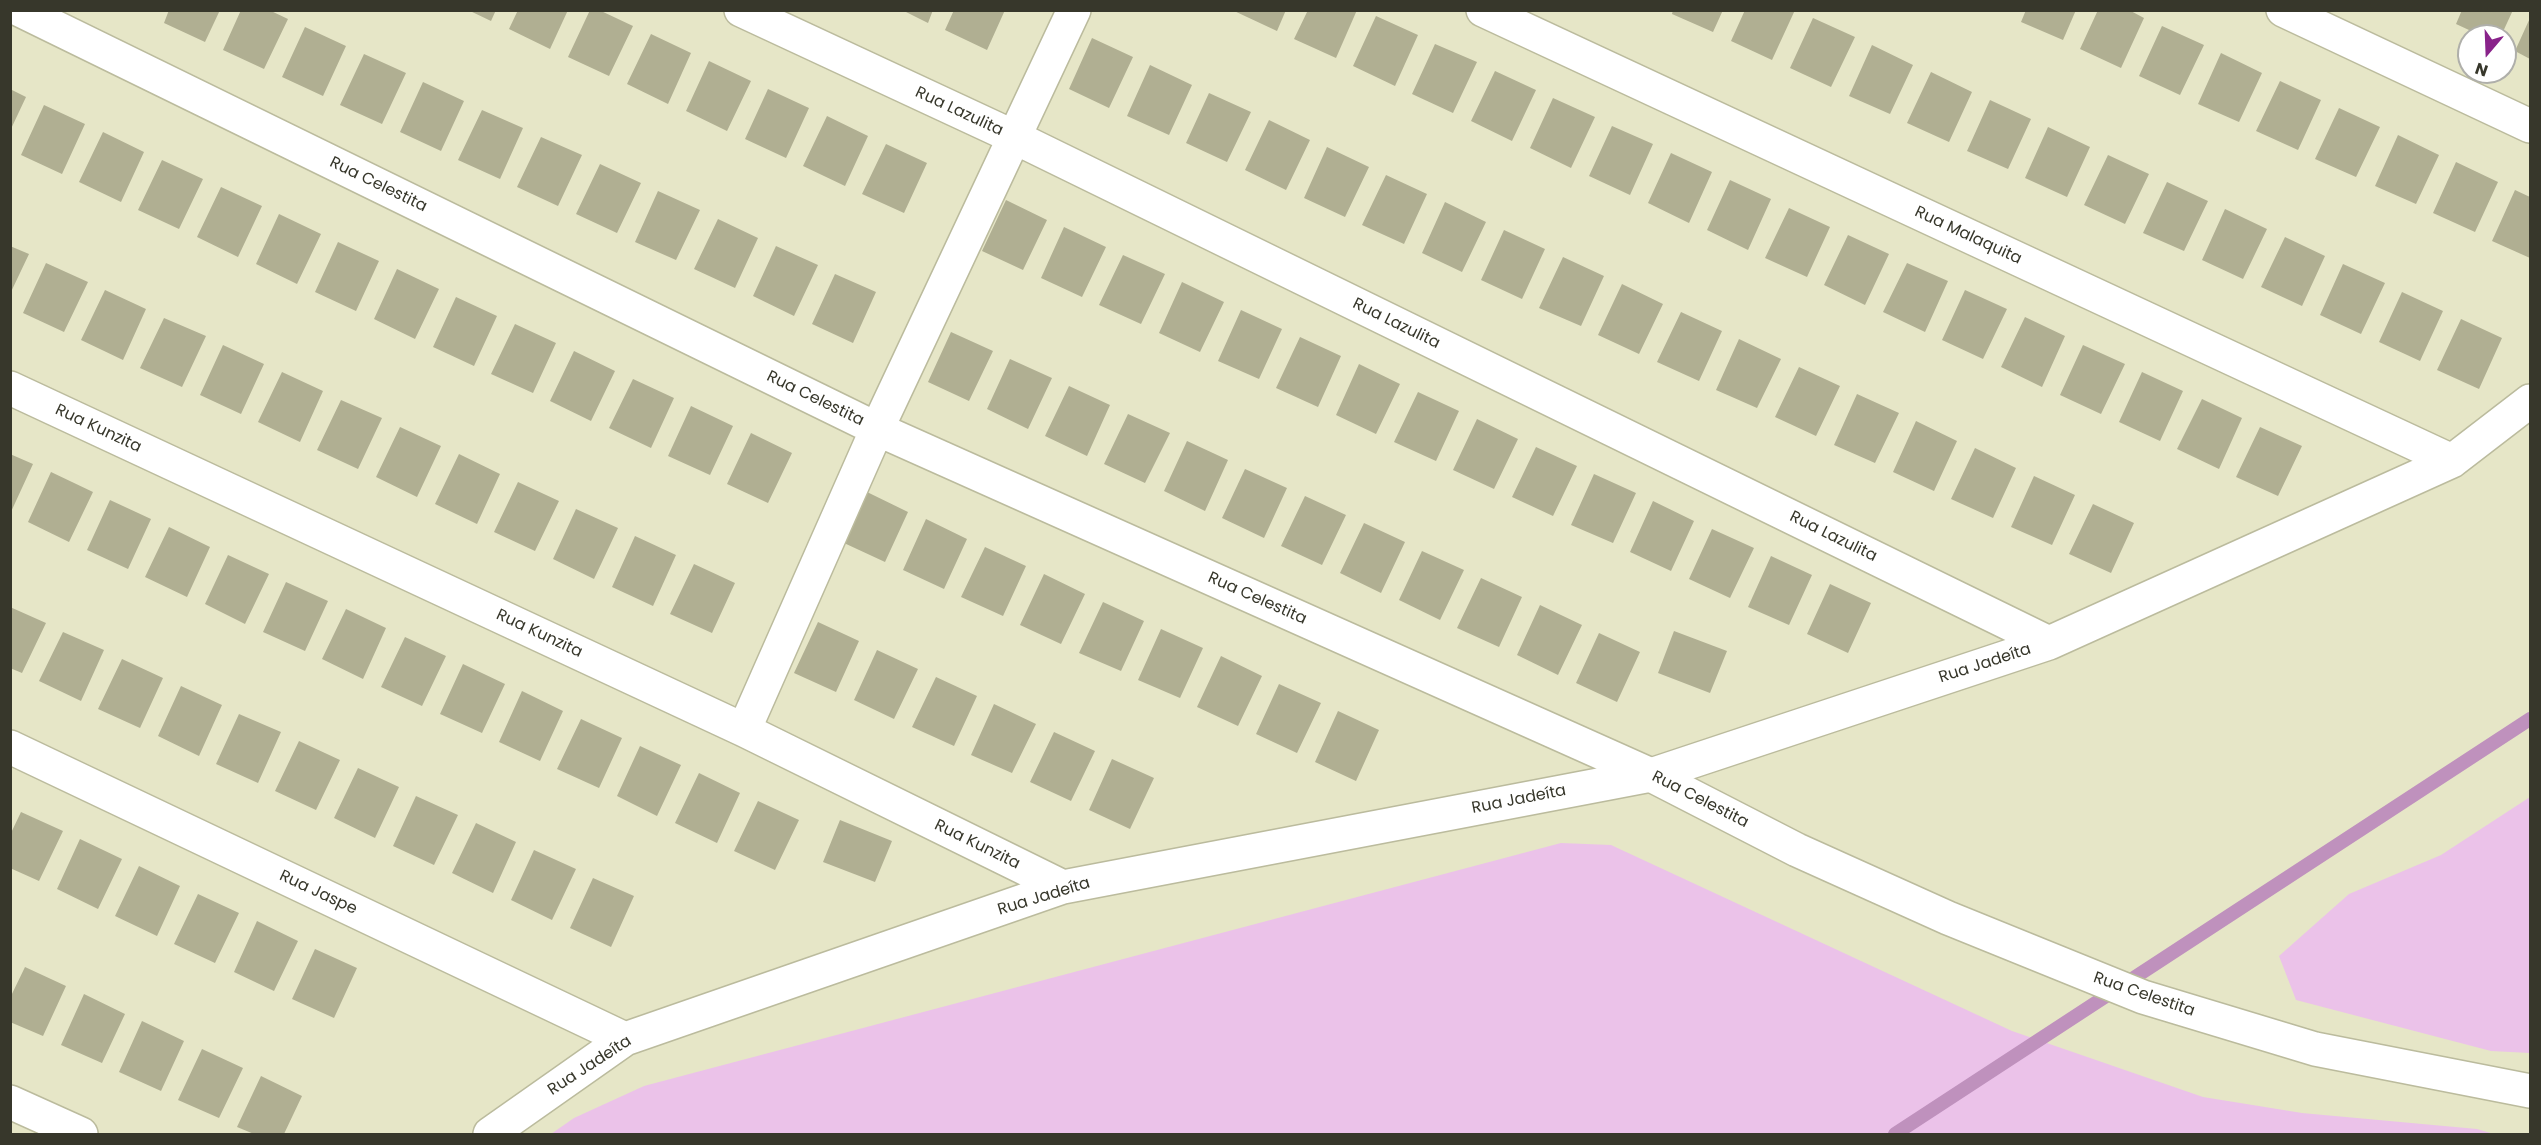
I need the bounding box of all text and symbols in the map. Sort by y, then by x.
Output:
north arrow [2457,24,2517,84]
text: N [2472,57,2491,82]
street label: Rua Lazulita [912,83,1006,141]
street label: Rua Celestita [326,153,430,217]
street label: Rua Malaquita [1911,203,2025,269]
street label: Rua Lazulita [1349,295,1443,353]
street label: Rua Celestita [763,367,867,431]
street label: Rua Kunzita [52,401,144,457]
street label: Rua Lazulita [1786,508,1880,566]
street label: Rua Celestita [1205,569,1309,629]
street label: Rua Kunzita [493,606,585,662]
street label: Rua Jadeíta [1937,640,2033,688]
street label: Rua Celestita [1648,767,1752,833]
street label: Rua Jadeíta [1470,781,1568,819]
street label: Rua Kunzita [931,816,1023,874]
street label: Rua Jaspe [276,867,360,919]
street label: Rua Jadeíta [995,874,1093,920]
street label: Rua Celestita [2091,969,2197,1021]
street label: Rua Jadeíta [545,1032,635,1100]

